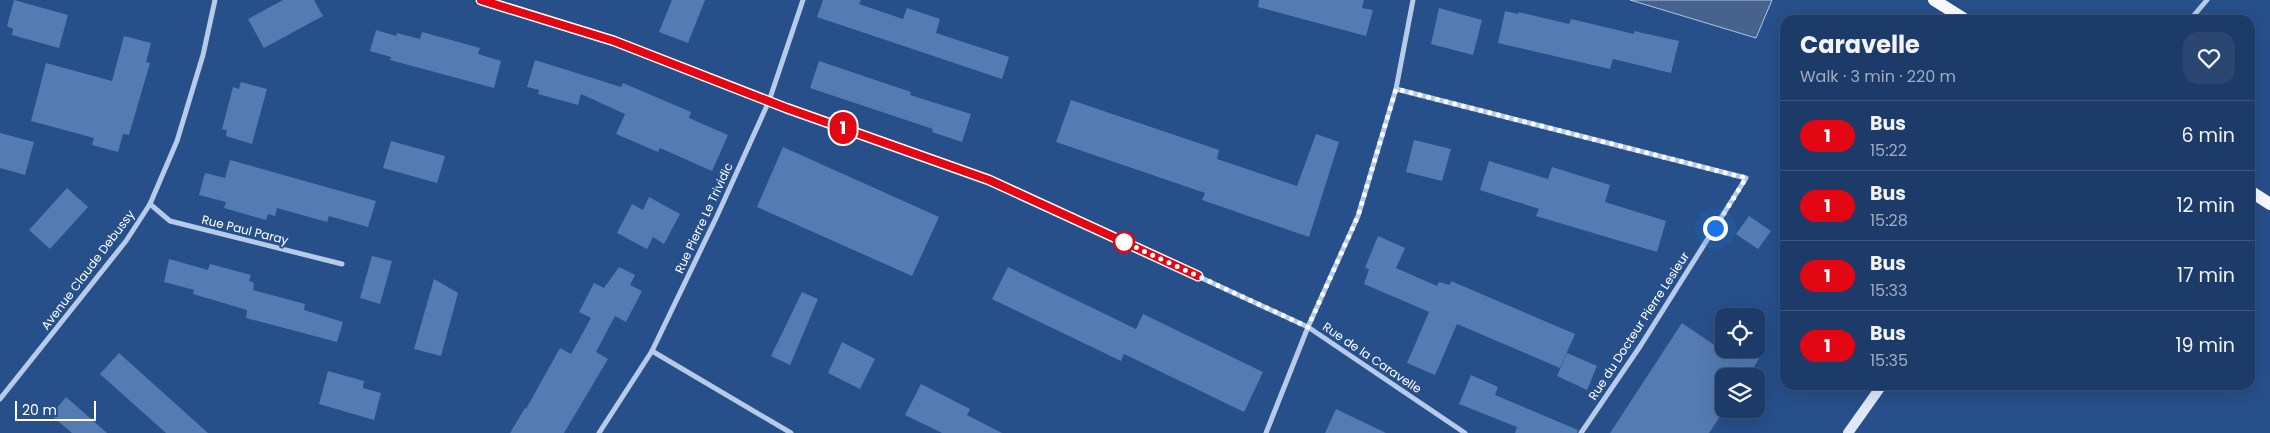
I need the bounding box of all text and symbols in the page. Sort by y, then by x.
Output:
text: Caravelle [1800,28,1920,61]
button: heart [2183,32,2235,84]
text: Walk · 3 min · 220 m [1800,65,1956,88]
text: Bus [1870,110,1906,137]
line badge: 1 [827,112,859,144]
text: 1 [840,115,846,140]
text: 6 min [2181,122,2235,149]
text: 1 [1824,123,1831,148]
text: 15:22 [1870,139,1907,162]
street label: Rue Pierre Le Trividic [670,160,737,276]
text: Bus [1870,180,1906,207]
text: 12 min [2177,192,2235,219]
text: 1 [1824,193,1831,218]
street label: Avenue Claude Debussy [37,206,138,333]
text: 15:28 [1870,209,1908,232]
street label: Rue Paul Paray [200,211,291,249]
your location [1703,216,1728,241]
unlabelled marker [1113,231,1135,253]
street label: Rue du Docteur Pierre Lesieur [1584,248,1693,403]
text: Bus [1870,250,1906,277]
text: 17 min [2177,262,2235,289]
text: 1 [1824,263,1831,288]
text: 15:33 [1870,279,1907,302]
map controls [1715,308,1765,418]
button: locate [1715,308,1765,358]
street label: Rue de la Caravelle [1319,318,1425,397]
text: Bus [1870,320,1906,347]
text: 19 min [2175,332,2235,359]
text: 1 [1824,333,1831,358]
text: 15:35 [1870,349,1908,372]
button: layers [1715,368,1765,418]
scale bar [15,398,96,421]
text: 20 m [22,400,57,420]

